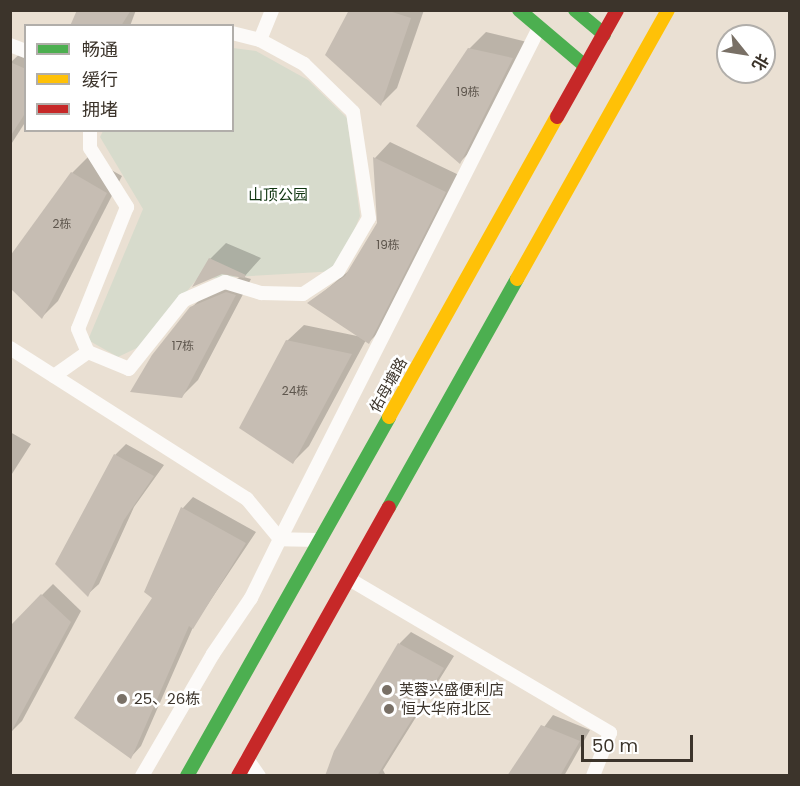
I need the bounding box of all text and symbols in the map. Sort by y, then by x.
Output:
legend [24,24,234,132]
north arrow [716,24,776,84]
text: 畅通 [82,37,118,62]
text: 北 [746,50,774,75]
text: 缓行 [82,67,118,92]
house number: 19栋 [456,85,480,99]
text: 拥堵 [82,97,118,122]
park label: 山顶公园 [248,186,308,204]
house number: 2栋 [53,217,71,231]
house number: 19栋 [376,238,400,252]
house number: 17栋 [172,339,194,353]
street label: 佑母塘路 [366,354,410,416]
house number: 24栋 [282,384,308,398]
place label: 芙蓉兴盛便利店 [399,681,504,699]
marker: 芙蓉兴盛便利店 [380,683,394,697]
place label: 25、26栋 [134,690,200,708]
marker: 25、26栋 [115,692,129,706]
place label: 恒大华府北区 [401,700,491,718]
marker: 恒大华府北区 [382,702,396,716]
scale bar [584,723,696,761]
text: 50 m [592,733,638,758]

